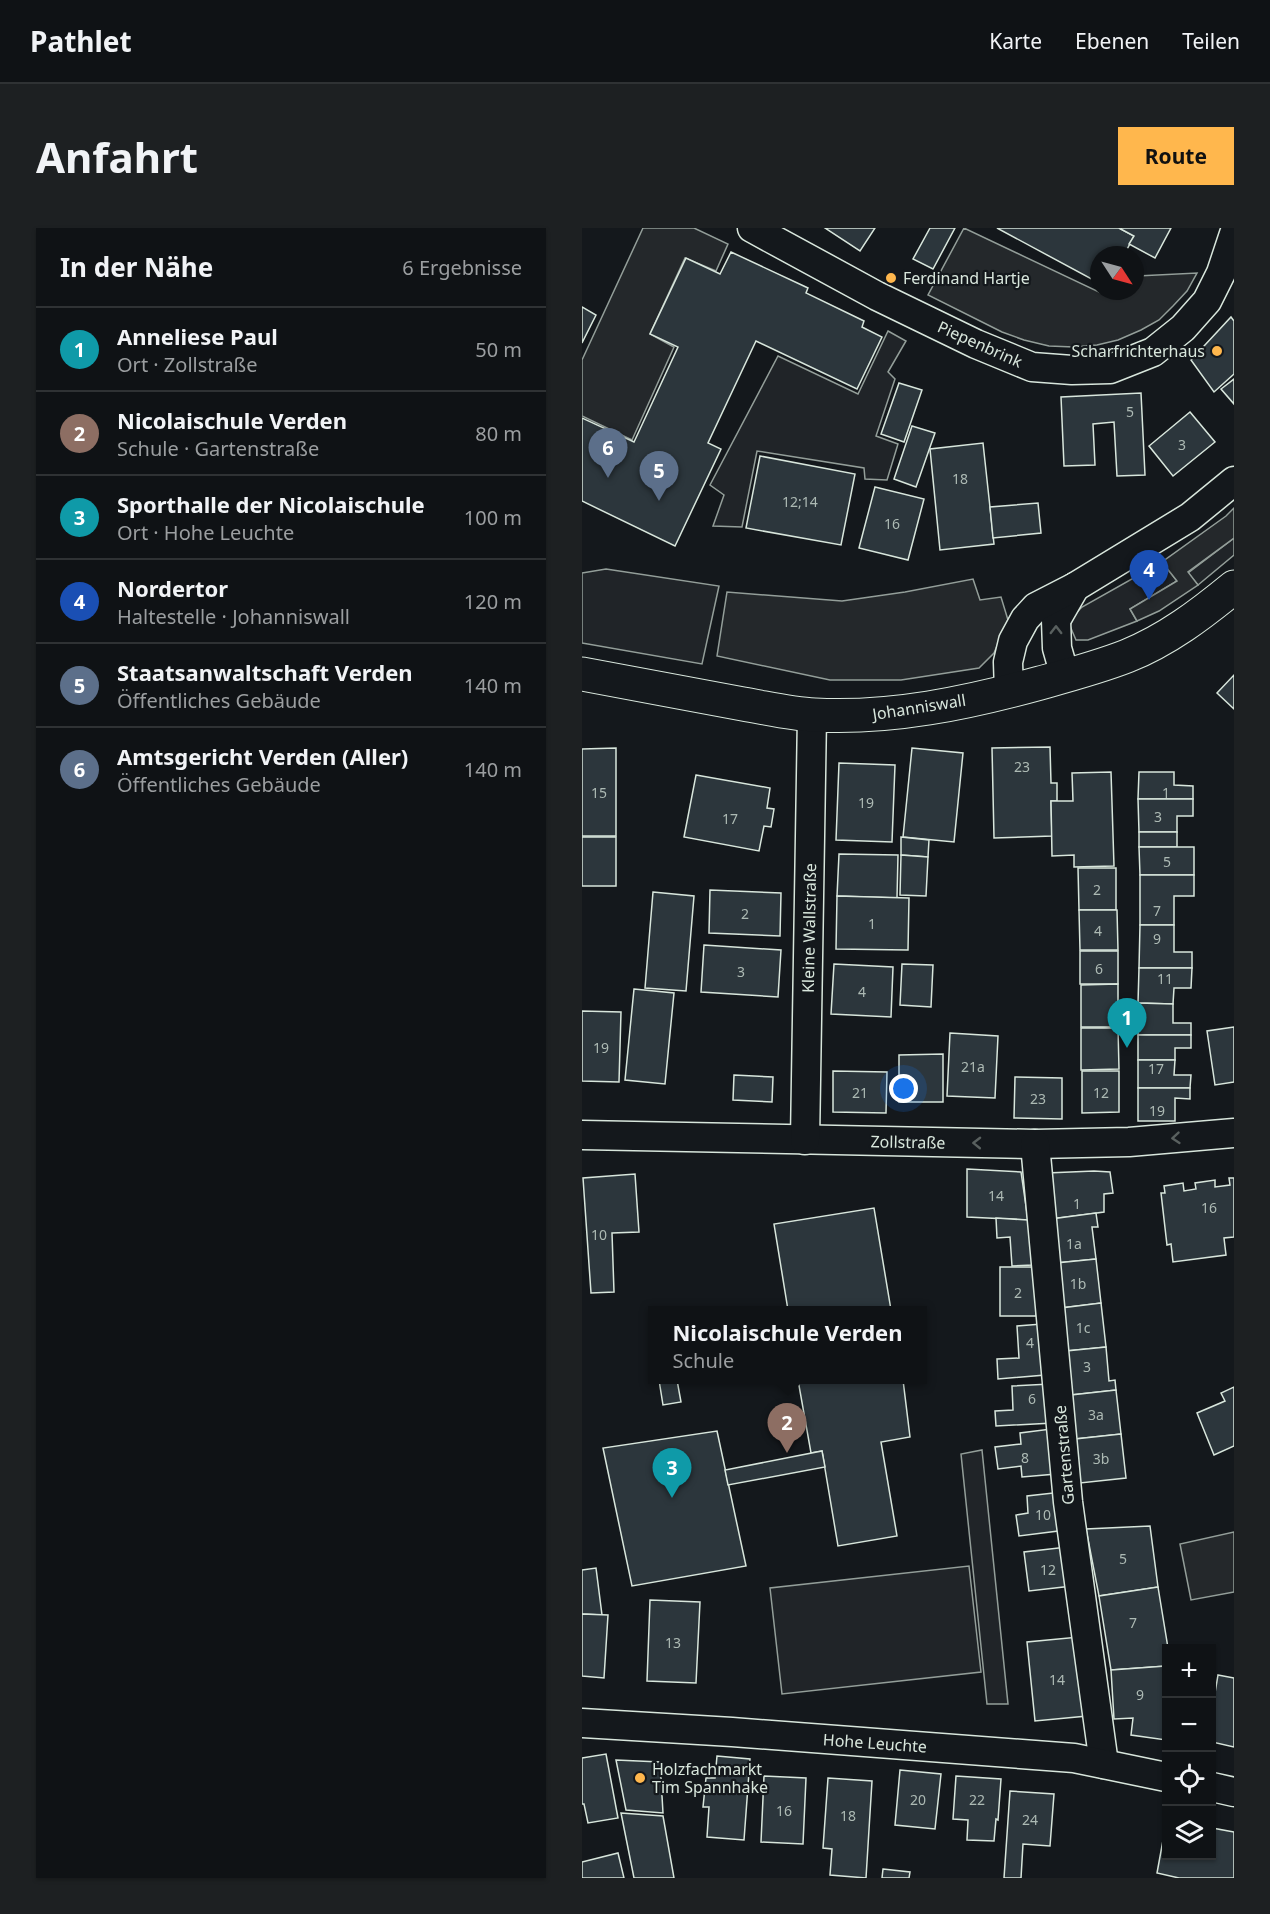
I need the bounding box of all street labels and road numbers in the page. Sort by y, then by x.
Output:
street label: Piepenbrink [934,316,1026,373]
street label: Johanniswall [869,689,967,726]
street label: Kleine Wallstraße [797,863,821,993]
street label: Zollstraße [870,1130,946,1154]
street label: Gartenstraße [1049,1404,1079,1506]
street label: Hohe Leuchte [822,1728,928,1758]

